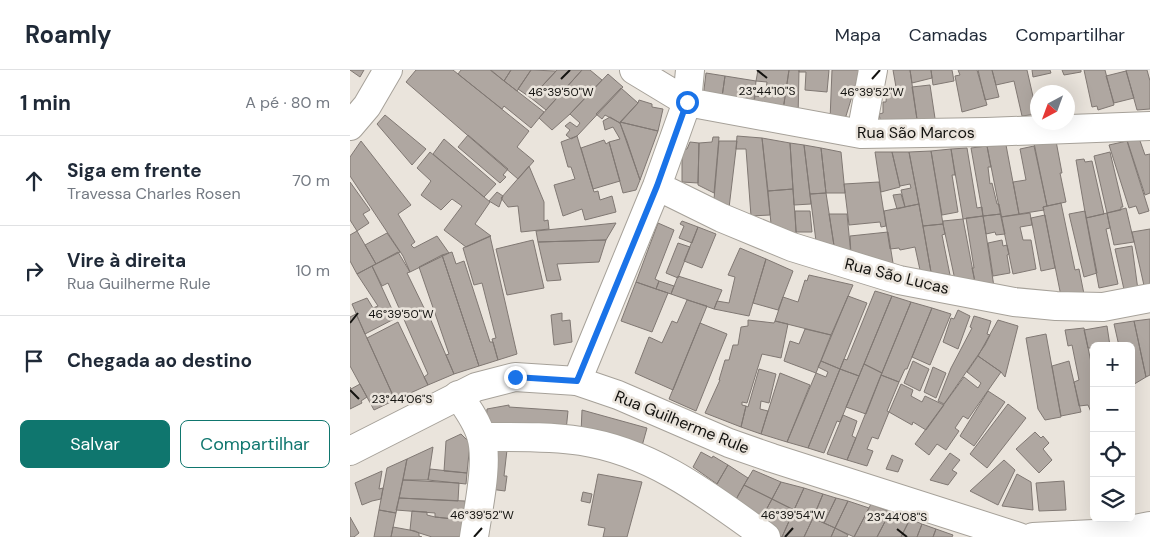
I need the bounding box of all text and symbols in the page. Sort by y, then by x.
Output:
text: Roamly [25,19,112,50]
text: Mapa [835,23,881,47]
text: Camadas [909,23,987,47]
text: Compartilhar [1015,23,1125,47]
text: 23°44'10"S [738,83,796,99]
text: 46°39'50"W [528,84,594,100]
text: 46°39'52"W [840,84,904,100]
north arrow [1030,85,1075,130]
text: 1 min [20,89,71,117]
route start [676,91,699,114]
text: A pé · 80 m [245,92,330,113]
street label: Rua São Marcos [857,122,975,143]
text: Siga em frente [67,158,202,183]
icon: ahead [20,167,48,195]
text: 70 m [292,170,330,191]
text: Travessa Charles Rosen [67,183,241,204]
text: Vire à direita [67,248,186,273]
street label: Rua São Lucas [843,253,951,299]
icon: right [20,257,48,285]
text: 10 m [296,260,330,281]
text: Rua Guilherme Rule [67,273,210,294]
text: 46°39'50"W [368,306,434,322]
map controls [1090,342,1135,522]
button: + [1090,342,1135,387]
icon: arrive [20,347,48,375]
text: Chegada ao destino [67,348,252,373]
route end [504,366,527,389]
street label: Rua Guilherme Rule [612,385,752,459]
button: − [1090,387,1135,432]
text: 23°44'06"S [372,391,432,407]
button: Salvar [20,420,170,468]
button: Compartilhar [180,420,330,468]
button: locate [1090,432,1135,477]
button: layers [1090,477,1135,522]
text: 46°39'52"W [450,507,514,523]
text: 46°39'54"W [761,507,826,523]
text: 23°44'08"S [867,509,927,525]

